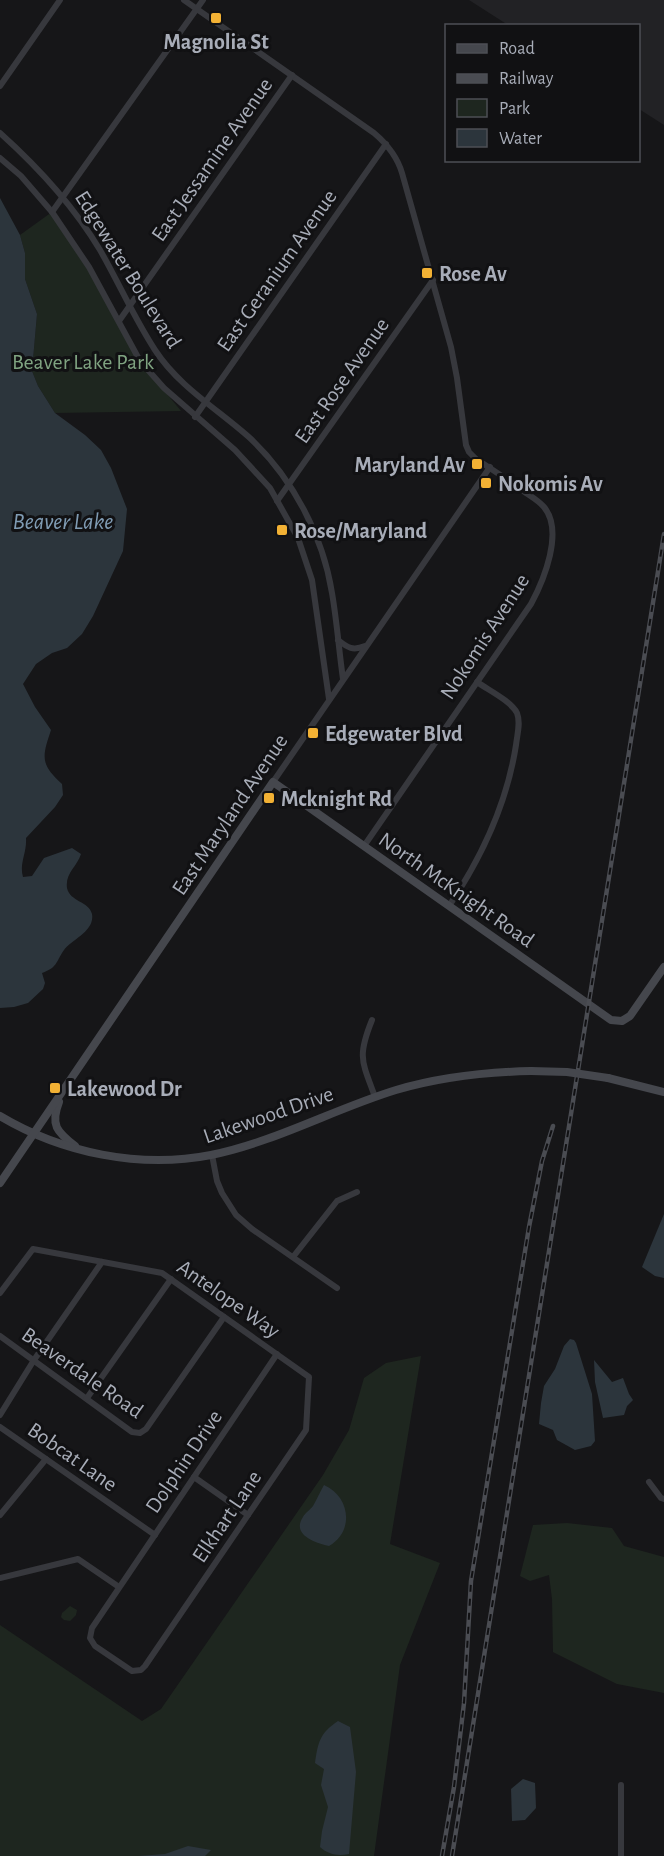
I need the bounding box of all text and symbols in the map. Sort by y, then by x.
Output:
marker: Magnolia St [209,11,223,25]
legend [445,24,640,162]
place label: Magnolia St [163,31,269,53]
text: Road [499,40,535,58]
text: Railway [499,70,554,88]
street label: East Jessamine Avenue [147,74,276,245]
text: Park [499,100,531,118]
text: Water [499,130,542,148]
street label: East Geranium Avenue [213,186,341,355]
street label: Edgewater Boulevard [71,187,185,352]
place label: Rose Av [439,263,507,285]
marker: Rose Av [420,266,434,280]
street label: East Rose Avenue [291,314,393,447]
park label: Beaver Lake Park [12,351,154,373]
place label: Maryland Av [354,454,465,477]
marker: Maryland Av [470,457,484,471]
place label: Nokomis Av [498,473,603,495]
marker: Nokomis Av [479,476,493,490]
water label: Beaver Lake [13,510,113,534]
place label: Rose/Maryland [294,520,427,543]
marker: Rose/Maryland [275,523,289,537]
street label: Nokomis Avenue [436,570,533,703]
place label: Edgewater Blvd [325,723,463,745]
marker: Edgewater Blvd [306,726,320,740]
street label: East Maryland Avenue [168,730,292,899]
place label: Mcknight Rd [281,788,393,810]
marker: Mcknight Rd [262,791,276,805]
street label: North McKnight Road [375,828,538,952]
place label: Lakewood Dr [67,1078,182,1100]
marker: Lakewood Dr [48,1081,62,1095]
street label: Lakewood Drive [200,1082,336,1147]
street label: Antelope Way [173,1255,284,1342]
street label: Beaverdale Road [18,1323,147,1423]
street label: Dolphin Drive [141,1406,226,1517]
street label: Bobcat Lane [24,1418,121,1495]
street label: Elkhart Lane [188,1467,266,1567]

